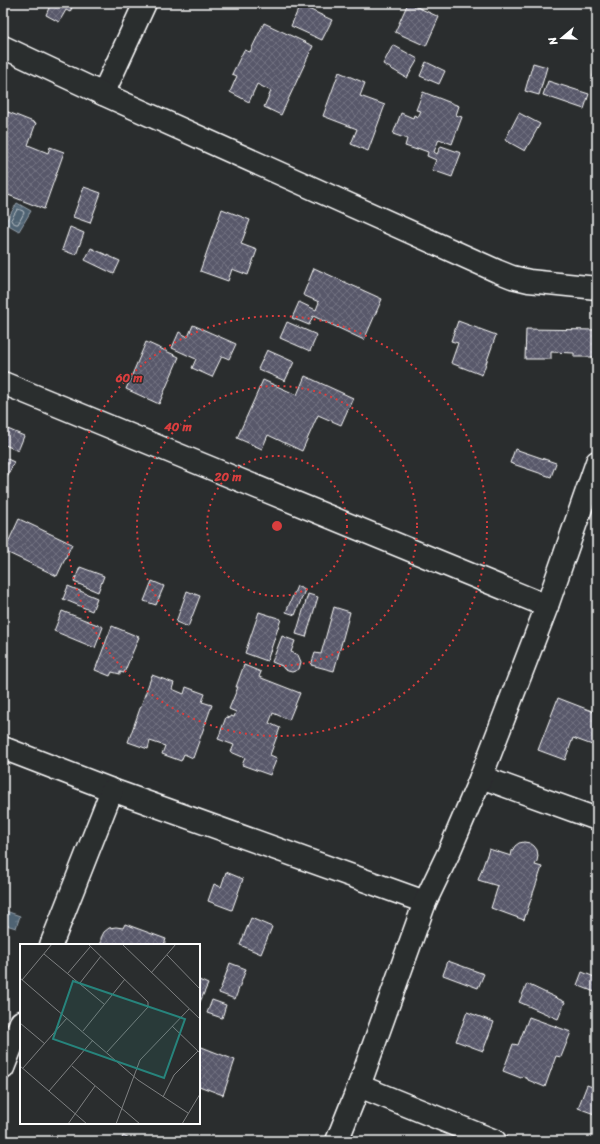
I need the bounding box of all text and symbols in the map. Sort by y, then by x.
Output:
north arrow [542,18,582,58]
text: N [543,34,564,49]
text: 60 m [115,367,143,389]
text: 40 m [163,416,192,438]
text: 20 m [214,466,242,488]
centre of rings [270,519,284,533]
inset map [20,944,200,1124]

